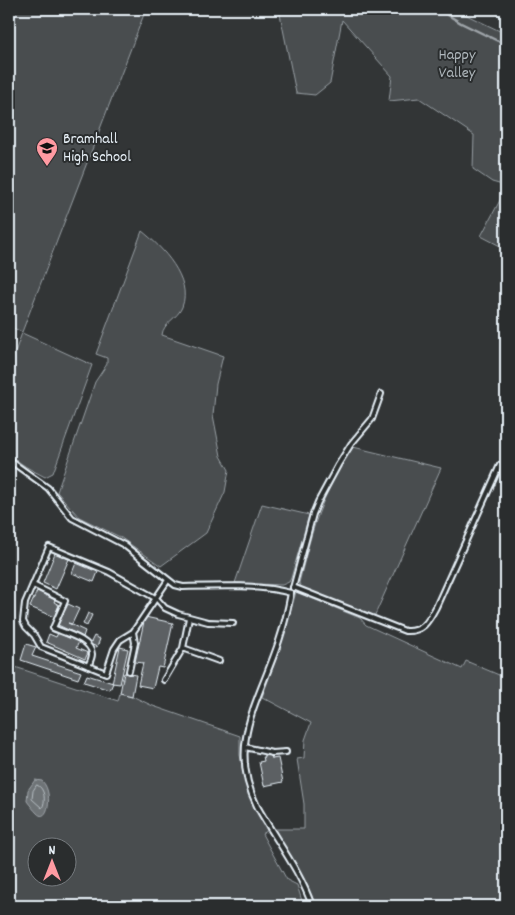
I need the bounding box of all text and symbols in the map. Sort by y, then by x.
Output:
park label: Happy Valley [439,44,476,85]
place label: Bramhall High School [63,128,131,169]
school or university icon: Bramhall High School [35,136,59,167]
north arrow [28,838,78,888]
text: N [49,841,56,861]

